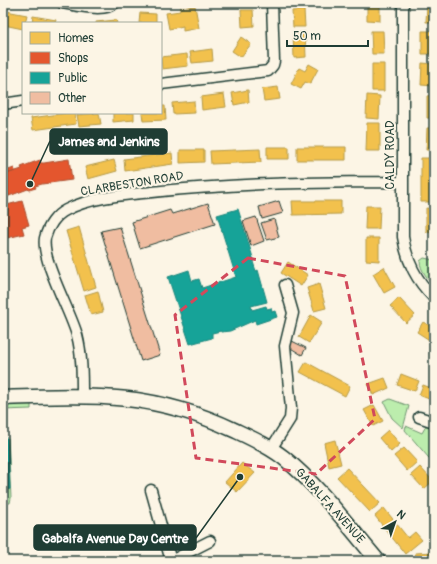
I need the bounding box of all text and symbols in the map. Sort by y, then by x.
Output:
legend [22,22,162,114]
scale bar [287,22,368,48]
text: 50 m [293,29,321,44]
text: Homes [58,31,94,46]
text: Shops [58,51,89,66]
text: Public [58,71,88,86]
text: Other [58,91,87,106]
street label: CALDY ROAD [383,120,398,189]
callout: James and Jenkins [50,129,167,154]
text: James and Jenkins [58,134,160,150]
street label: CLARBESTON ROAD [80,168,185,200]
street label: GABALFA AVENUE [292,465,368,547]
north arrow [375,502,415,542]
text: N [394,507,409,522]
callout: Gabalfa Avenue Day Centre [34,525,196,550]
text: Gabalfa Avenue Day Centre [42,531,189,547]

